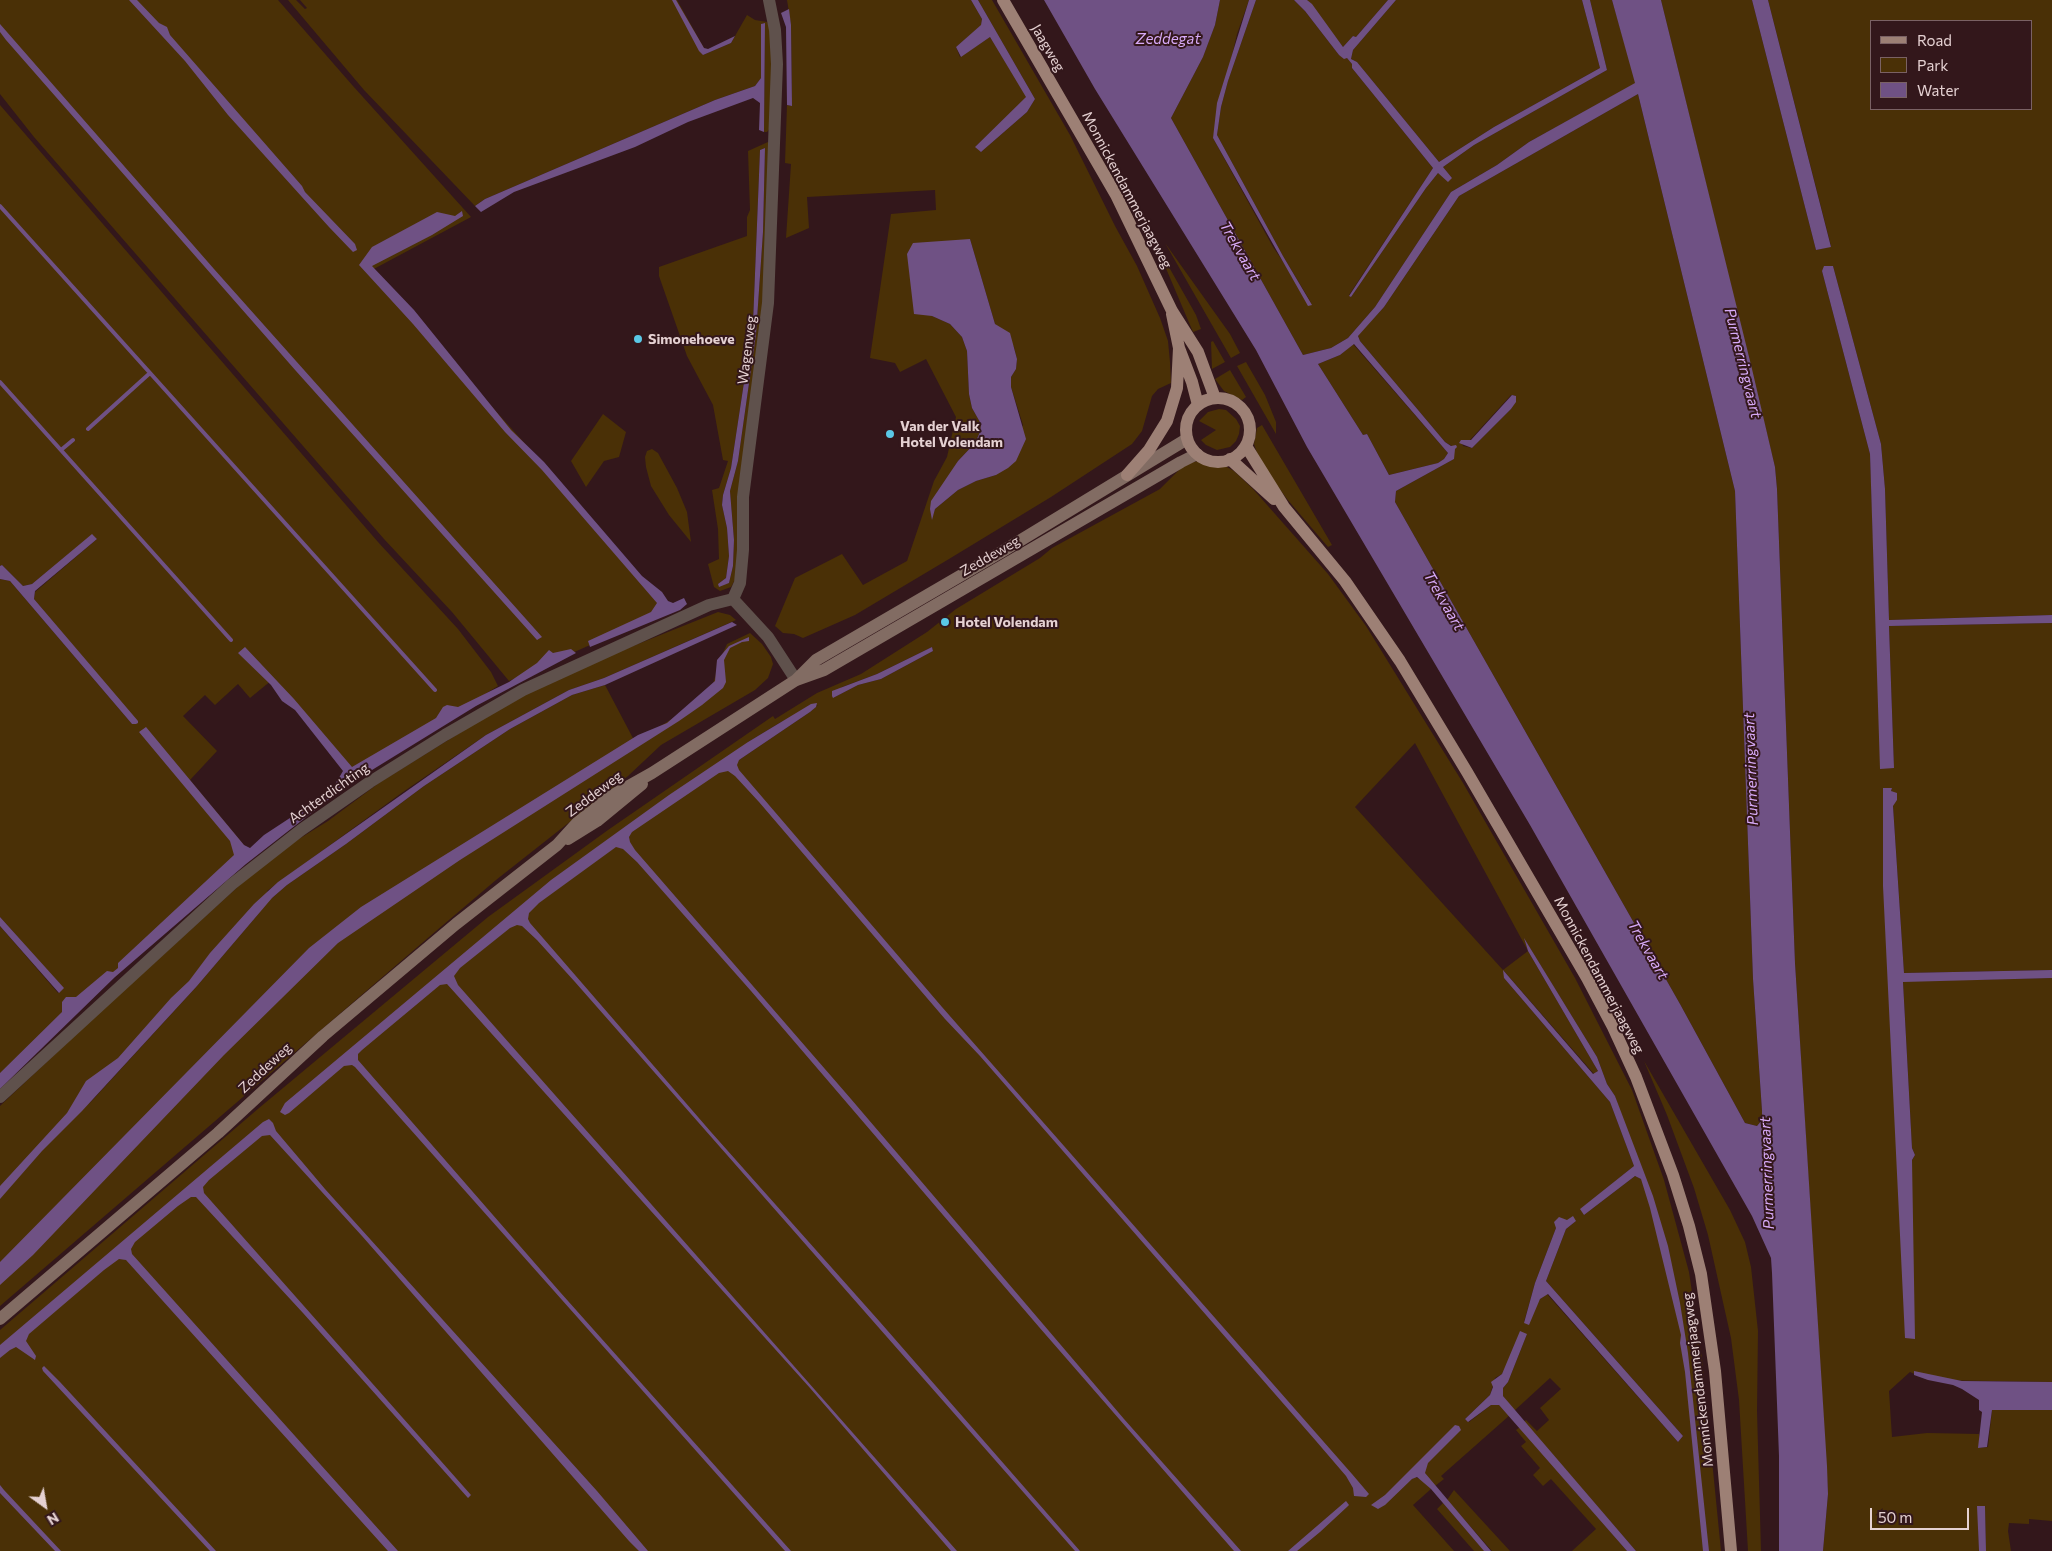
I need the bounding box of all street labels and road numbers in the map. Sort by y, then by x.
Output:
street label: Jaagweg [1028,21,1068,75]
street label: Monnickendammerjaagweg [1078,109,1176,271]
street label: Wagenweg [734,314,760,386]
street label: Zeddeweg [957,532,1023,580]
street label: Achterdichting [286,759,372,827]
street label: Zeddeweg [563,767,625,821]
street label: Monnickendammerjaagweg [1550,894,1648,1056]
street label: Zeddeweg [235,1039,295,1097]
street label: Monnickendammerjaagweg [1679,1292,1717,1468]

